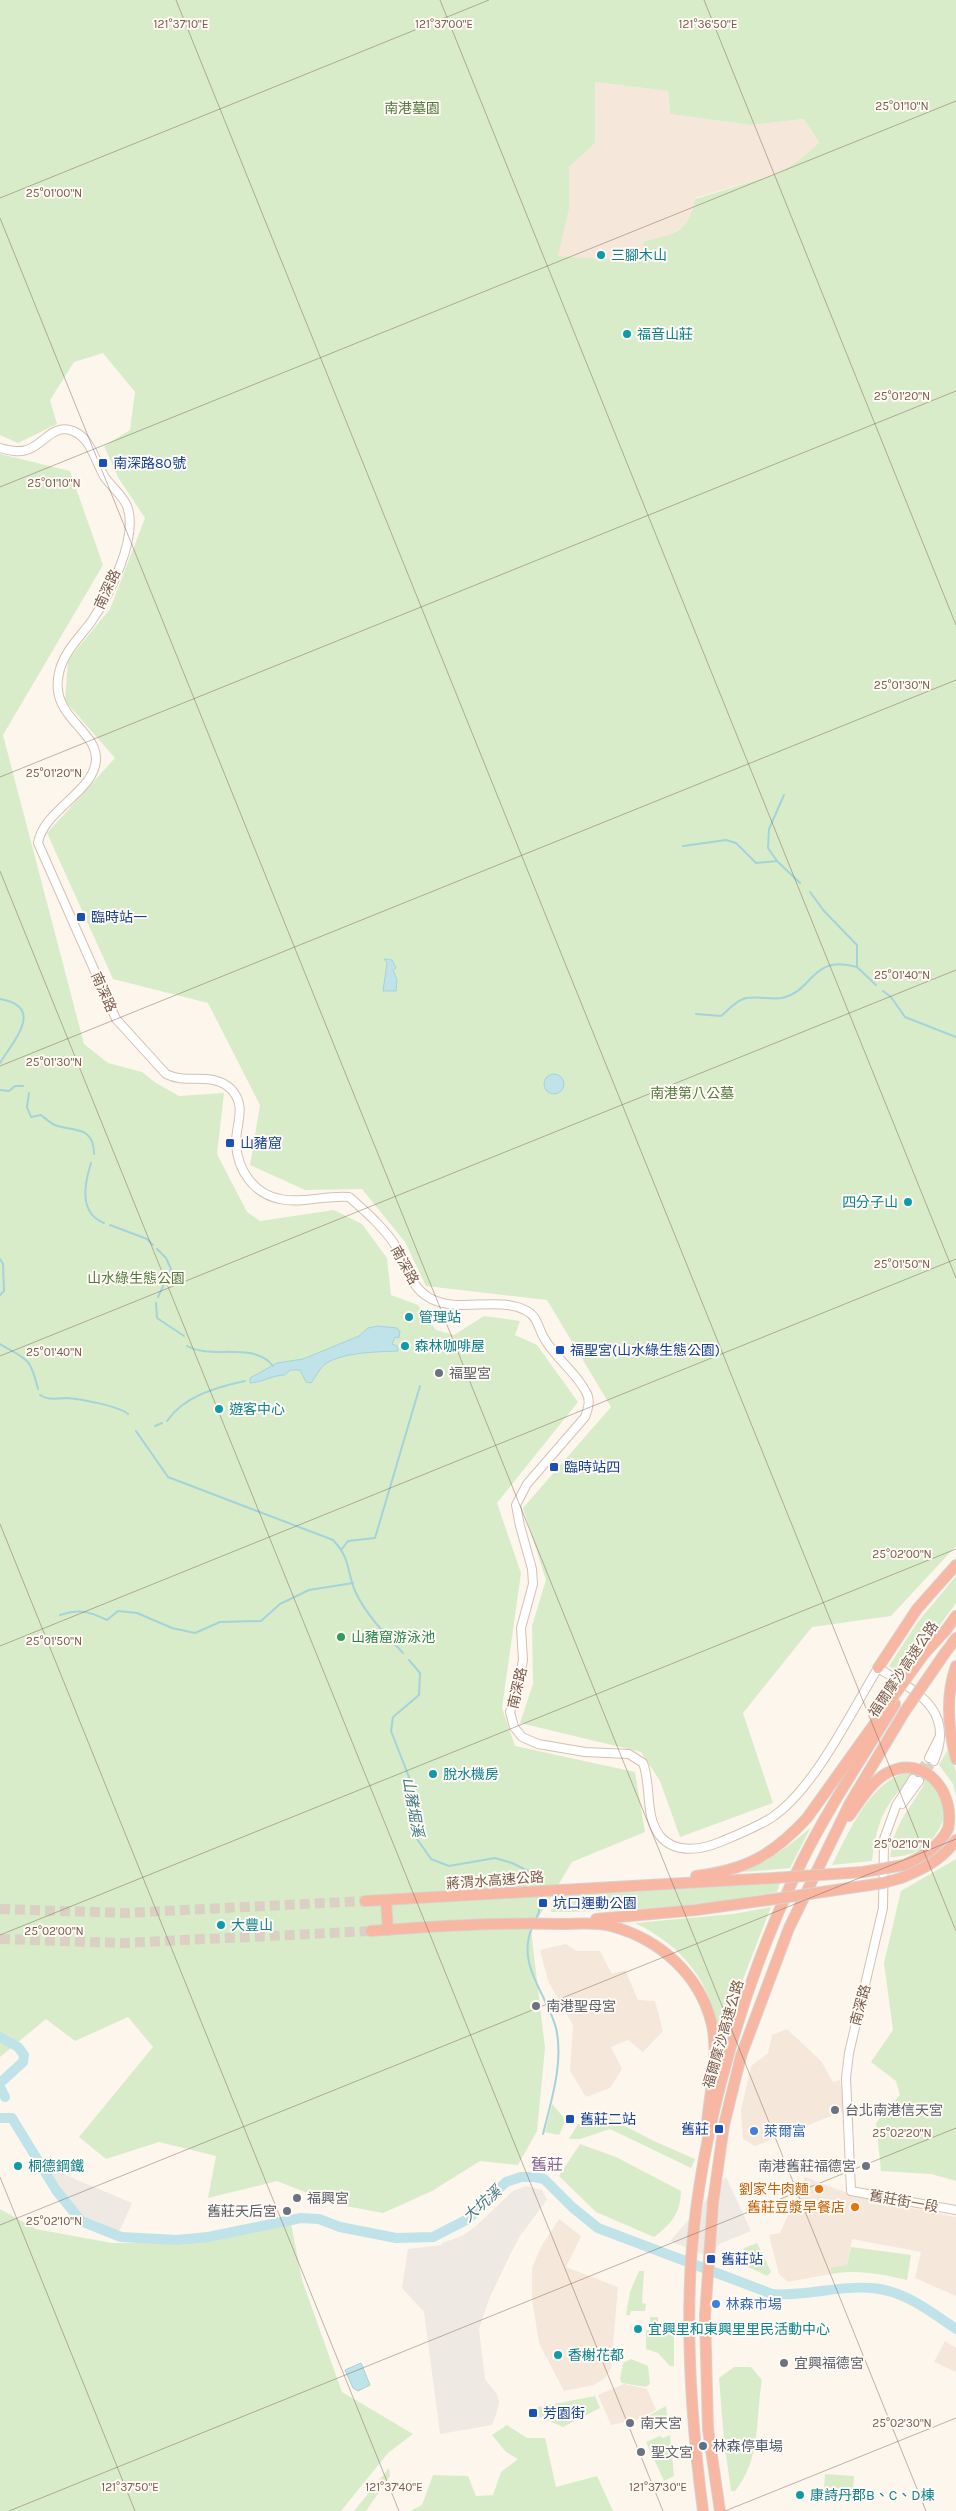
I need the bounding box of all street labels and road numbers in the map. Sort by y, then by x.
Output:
street label: 南深路 [91,567,124,612]
street label: 南深路 [87,970,120,1015]
street label: 南深路 [387,1243,422,1288]
street label: 福爾摩沙高速公路 [865,1618,942,1720]
street label: 南深路 [504,1666,530,1710]
street label: 蔣渭水高速公路 [446,1869,545,1892]
street label: 福爾摩沙高速公路 [700,1978,747,2090]
street label: 南深路 [847,1983,874,2028]
street label: 舊莊街一段 [868,2187,940,2216]

